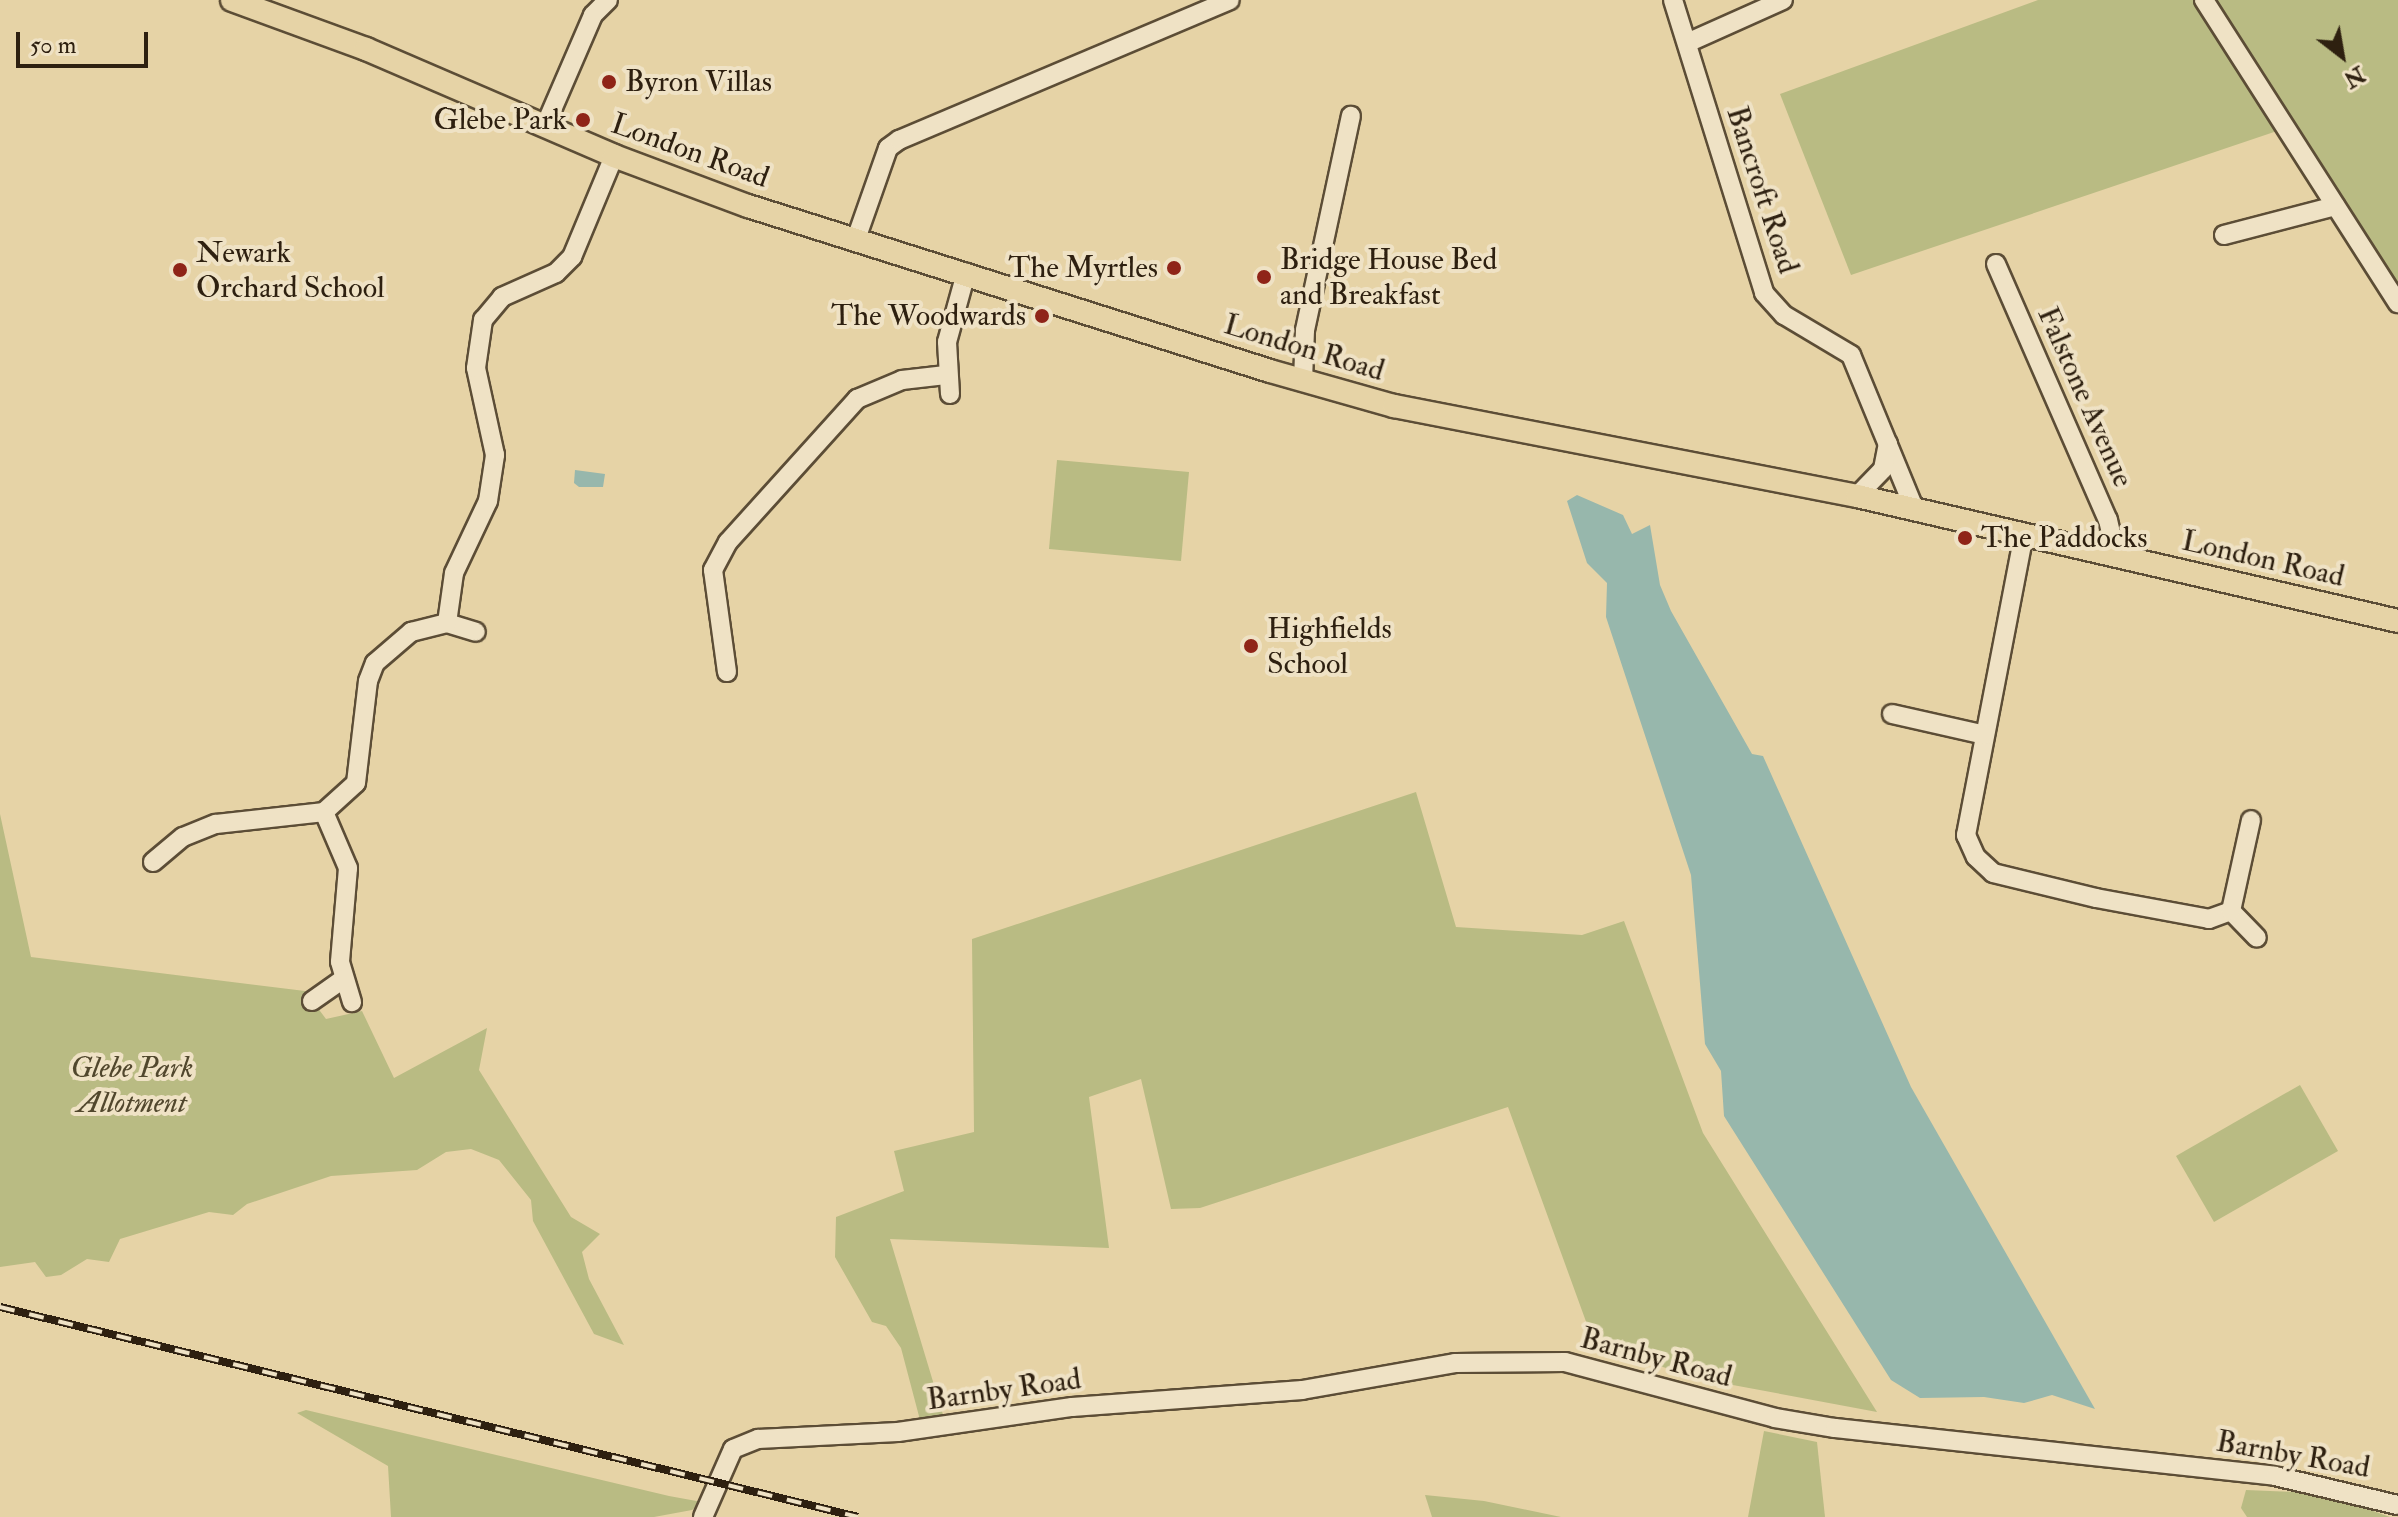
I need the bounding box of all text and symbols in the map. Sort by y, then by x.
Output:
scale bar [20,16,152,66]
north arrow [2302,16,2382,96]
text: 50 m [30,30,76,61]
text: N [2339,59,2370,94]
place label: Byron Villas [625,64,772,100]
marker: Byron Villas [600,73,618,91]
place label: Glebe Park [433,102,567,138]
street label: Bancroft Road [1718,102,1806,278]
street label: London Road [606,106,774,196]
marker: Glebe Park [574,111,592,129]
place label: Newark Orchard School [196,235,385,306]
place label: Bridge House Bed and Breakfast [1280,242,1497,312]
place label: The Myrtles [1008,250,1158,286]
marker: The Myrtles [1165,259,1183,277]
marker: Newark Orchard School [171,261,189,279]
marker: Bridge House Bed and Breakfast [1255,268,1273,286]
place label: The Woodwards [831,298,1026,334]
street label: Falstone Avenue [2029,301,2141,493]
marker: The Woodwards [1033,307,1051,325]
street label: London Road [1220,307,1388,389]
place label: The Paddocks [1981,520,2147,556]
street label: London Road [2178,523,2348,595]
marker: The Paddocks [1956,529,1974,547]
place label: Highfields School [1267,611,1392,682]
marker: Highfields School [1242,637,1260,655]
park label: Glebe Park Allotment [71,1050,193,1120]
street label: Barnby Road [1576,1321,1736,1395]
street label: Barnby Road [925,1361,1083,1419]
street label: Barnby Road [2213,1424,2373,1486]

